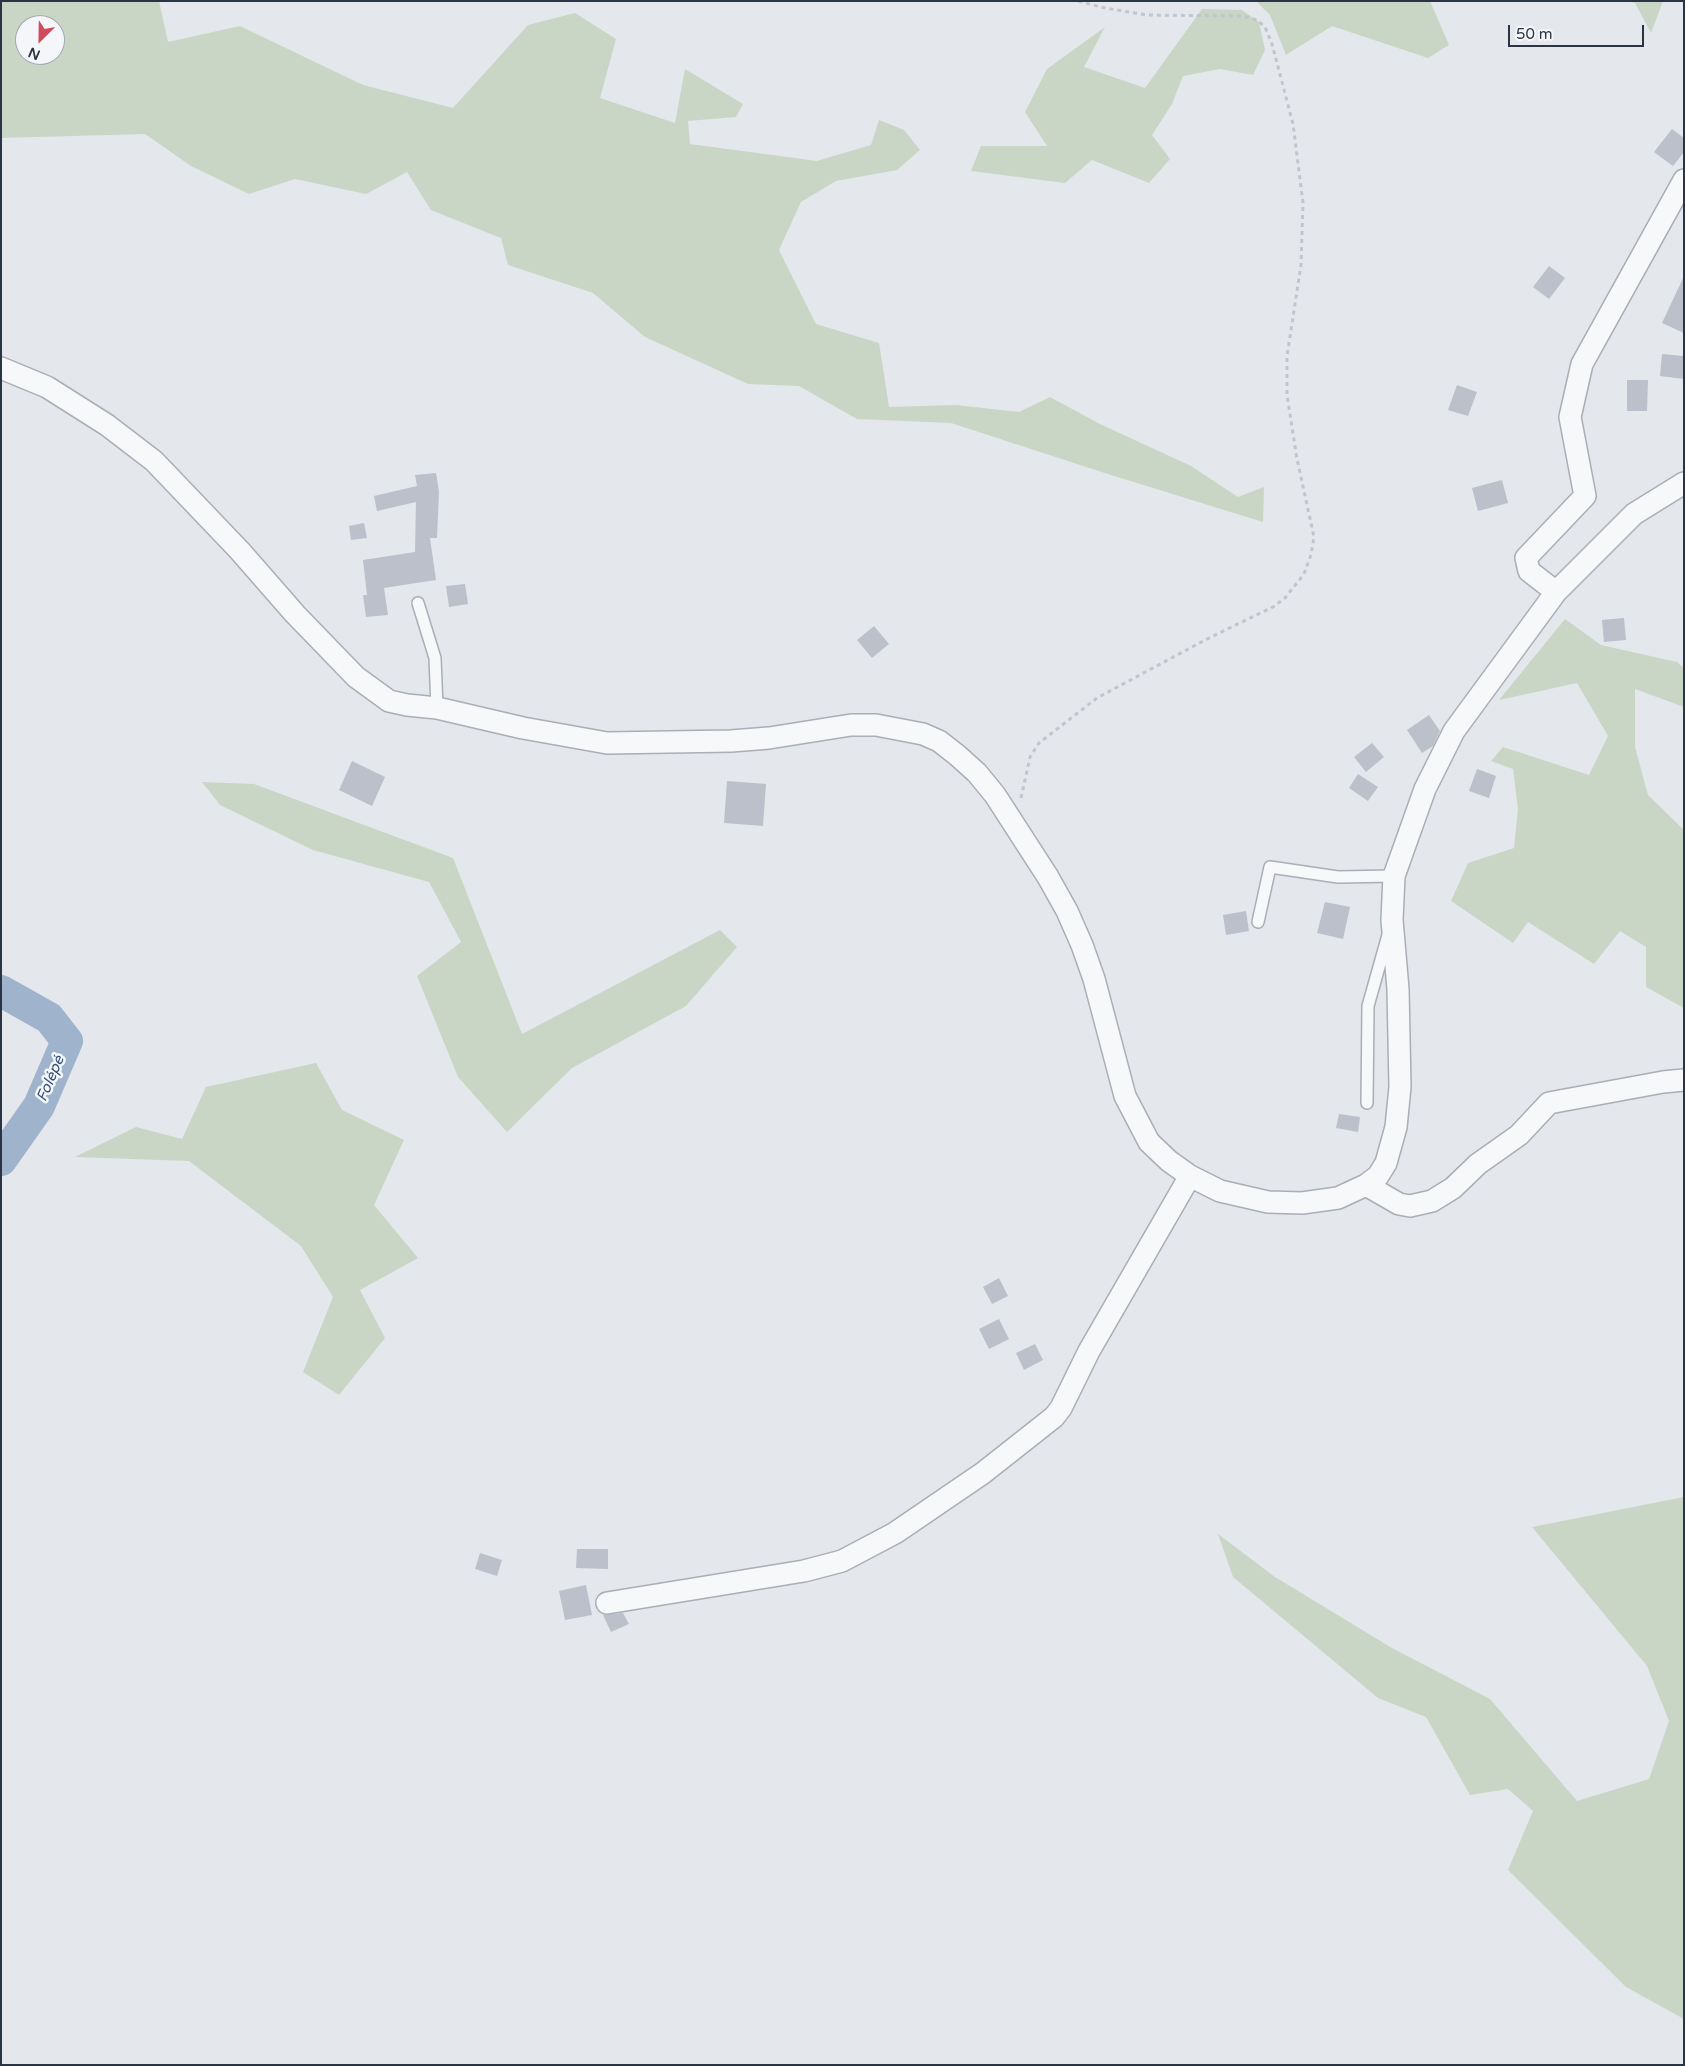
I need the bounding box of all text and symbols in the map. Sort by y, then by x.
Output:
north arrow [15,15,65,65]
scale bar [1510,15,1646,47]
text: 50 m [1516,25,1553,43]
text: N [26,43,43,63]
water label: Folépé [33,1053,69,1105]

